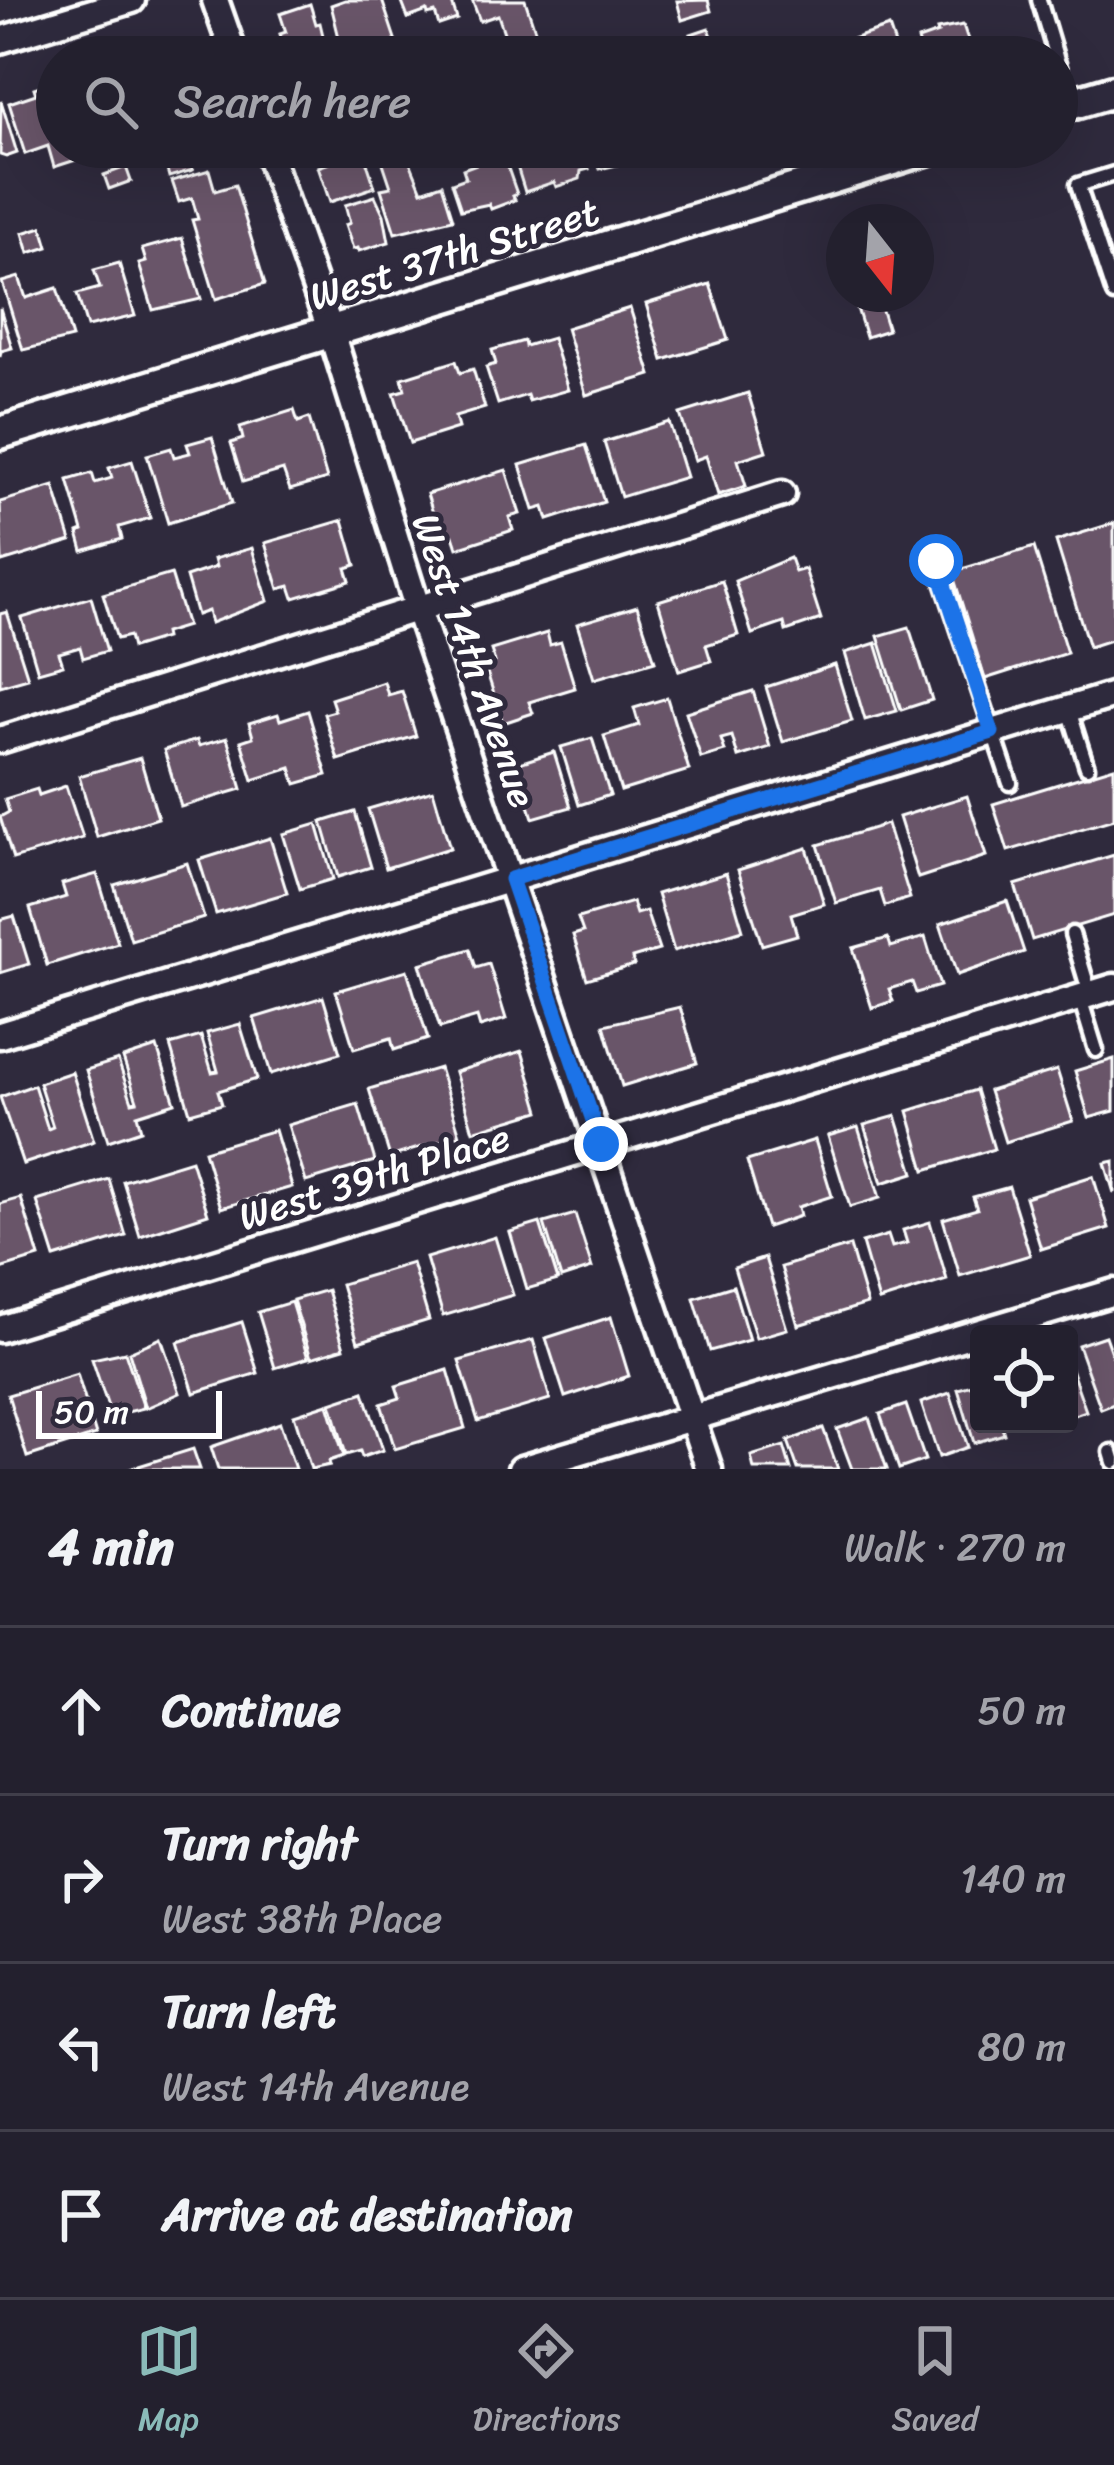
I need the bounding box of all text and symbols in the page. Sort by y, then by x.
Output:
search box [36,36,1078,168]
text: Search here [174,62,411,142]
icon: search [78,69,144,135]
street label: West 37th Street [301,177,608,330]
north arrow [826,204,934,312]
street label: West 14th Avenue [392,504,557,817]
route start [909,534,963,588]
street label: West 39th Place [230,1102,518,1251]
route end [574,1117,628,1171]
map controls [970,1325,1078,1433]
button: locate [970,1325,1078,1433]
text: 50 m [54,1383,129,1441]
scale bar [36,1385,222,1438]
text: 4 min [48,1502,174,1592]
text: Walk · 270 m [844,1513,1066,1582]
text: Continue [162,1671,341,1751]
text: 50 m [977,1676,1066,1745]
icon: ahead [48,1678,114,1744]
text: Turn right [162,1804,357,1884]
text: 140 m [960,1844,1066,1913]
icon: right [48,1846,114,1912]
text: West 38th Place [162,1884,442,1953]
text: Turn left [162,1972,335,2052]
text: 80 m [978,2012,1066,2081]
icon: left [48,2014,114,2080]
text: West 14th Avenue [162,2052,469,2121]
text: Arrive at destination [162,2175,572,2255]
icon: arrive [48,2182,114,2248]
tab: Map [136,2318,202,2448]
tab: Directions [473,2318,620,2448]
tab: Saved [891,2318,978,2448]

